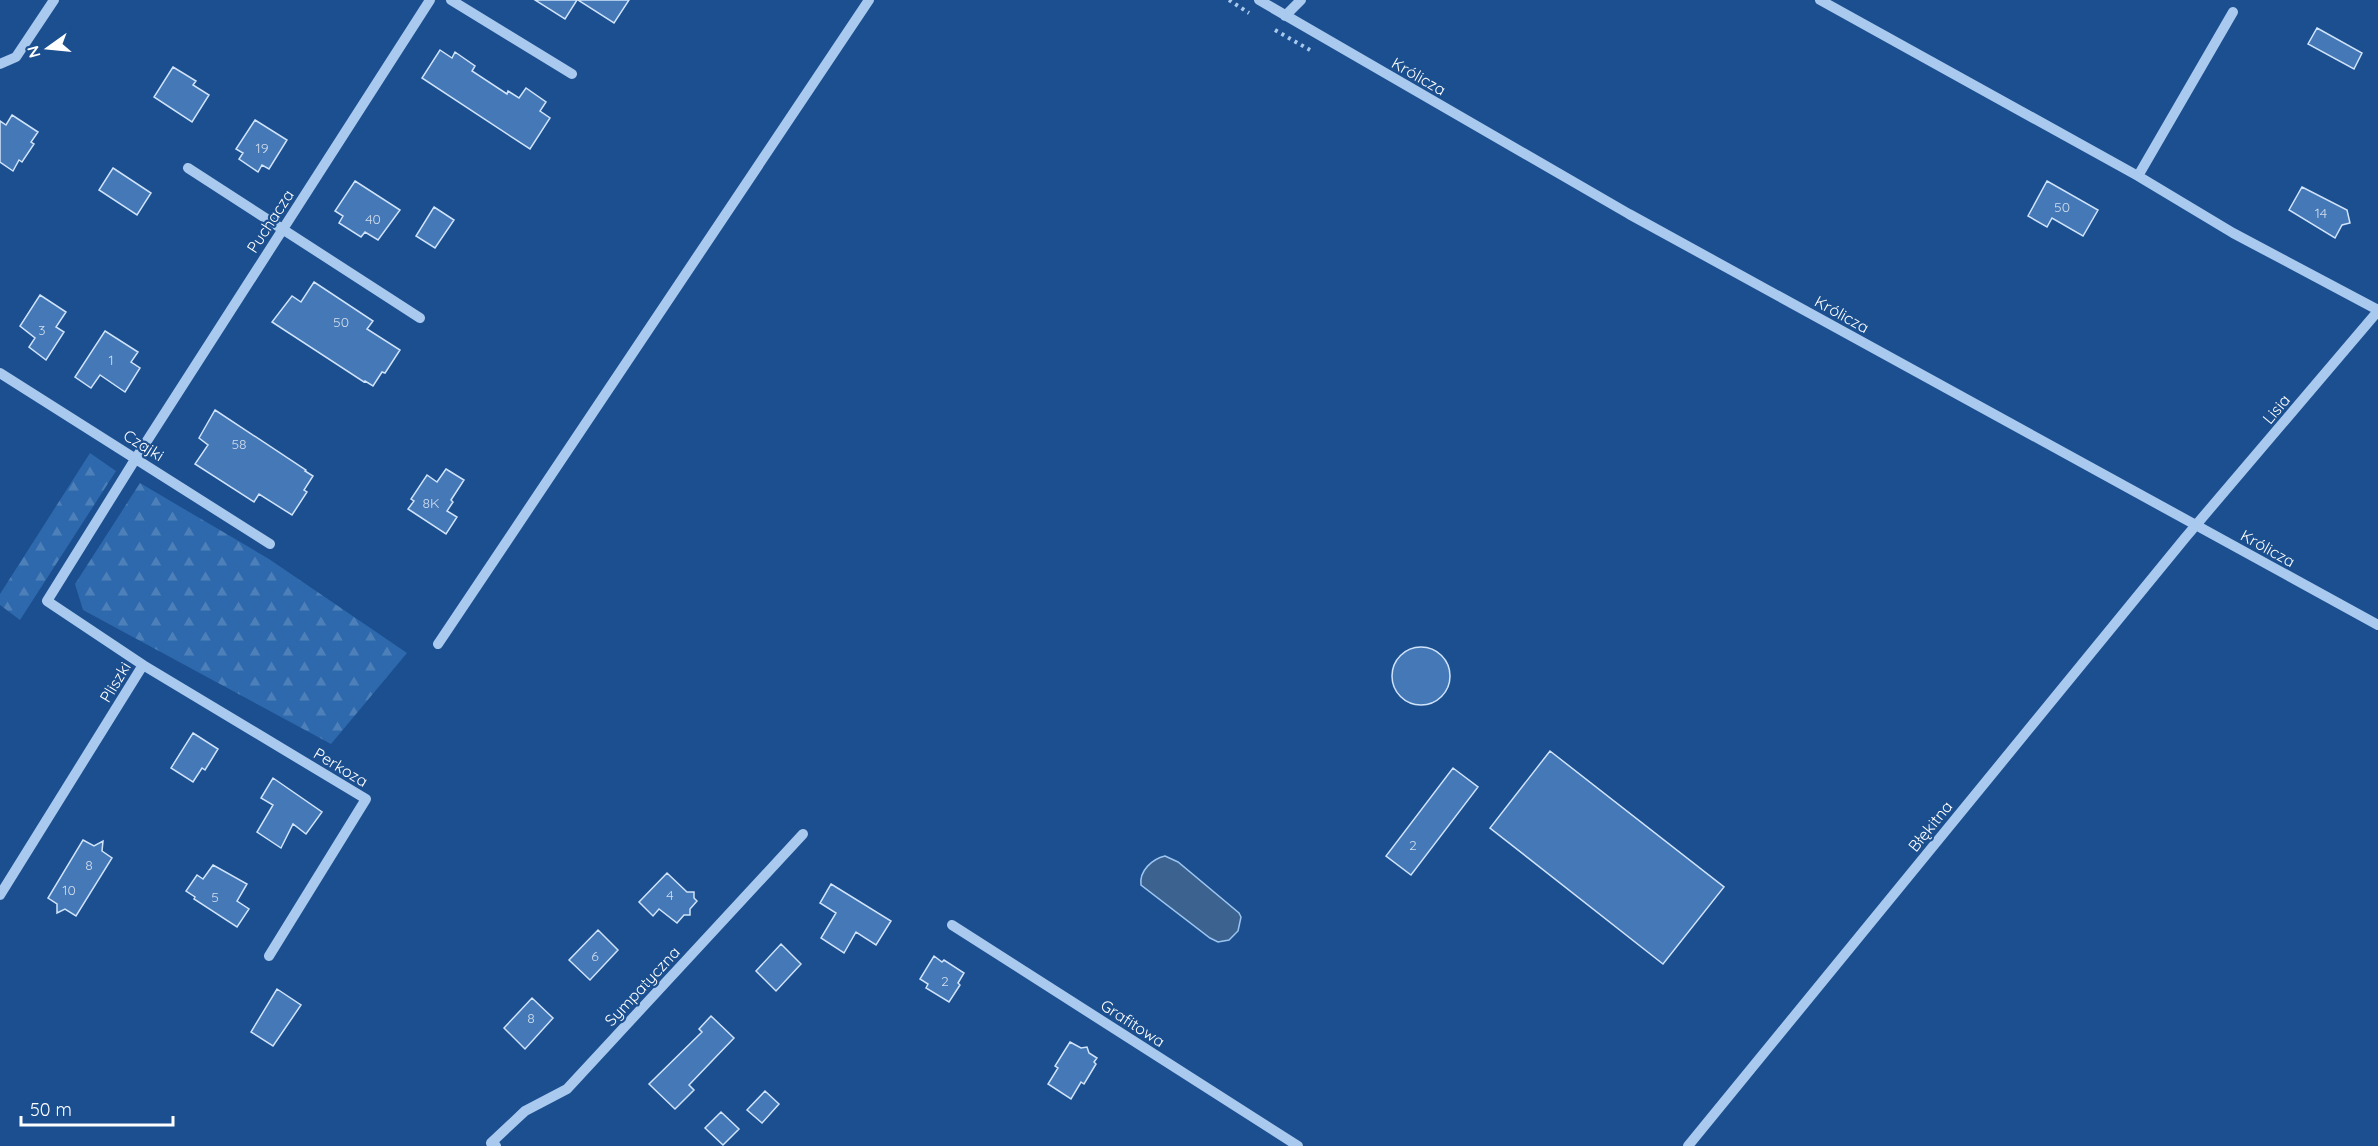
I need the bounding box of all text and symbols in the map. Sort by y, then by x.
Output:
north arrow [18,18,78,78]
text: N [22,44,45,60]
street label: Królicza [1388,53,1450,99]
house number: 19 [256,139,269,157]
street label: Puchacza [242,186,298,256]
house number: 50 [2054,198,2070,216]
house number: 14 [2315,204,2327,222]
house number: 40 [365,210,381,228]
street label: Królicza [1811,291,1873,337]
house number: 50 [333,313,349,331]
house number: 3 [38,321,46,339]
house number: 1 [108,351,114,369]
street label: Lisia [2258,390,2294,428]
street label: Czajki [120,425,168,465]
house number: 58 [231,435,247,453]
house number: 8K [422,494,440,512]
street label: Królicza [2237,525,2299,571]
street label: Pliszki [95,658,135,706]
street label: Perkoza [310,743,372,791]
street label: Błękitna [1904,797,1956,855]
house number: 2 [1409,836,1417,854]
house number: 8 [85,856,93,874]
house number: 10 [62,881,76,899]
house number: 4 [666,886,674,904]
house number: 5 [211,888,219,906]
street label: Sympatyczna [600,942,684,1030]
house number: 6 [591,947,599,965]
house number: 2 [941,972,949,990]
street label: Grafitowa [1097,995,1169,1051]
house number: 8 [527,1009,535,1027]
scale bar [21,1089,172,1127]
text: 50 m [30,1098,72,1121]

